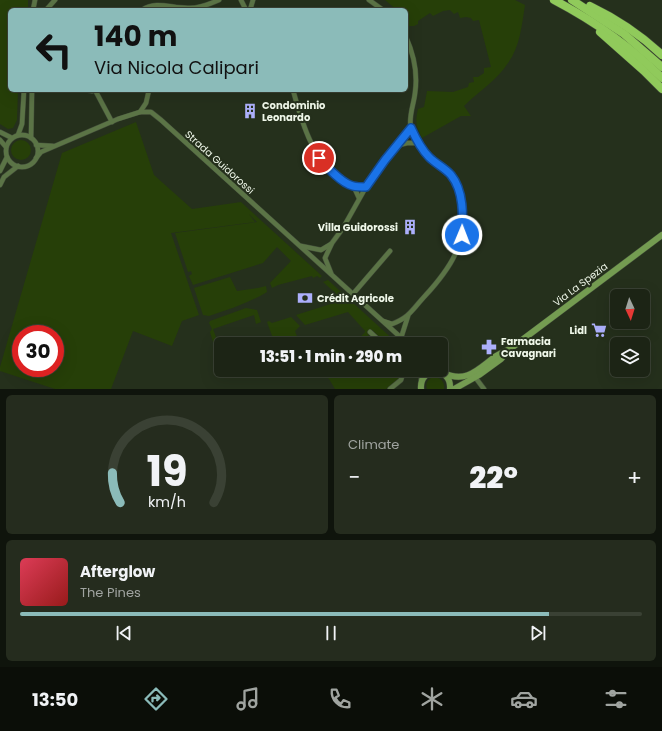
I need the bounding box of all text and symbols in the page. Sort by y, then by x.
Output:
text: 140 m [94,17,177,56]
icon: left [28,24,80,76]
text: Via Nicola Calipari [94,55,259,80]
place label: Condominio Leonardo [262,98,326,125]
building icon: Condominio Leonardo [241,102,259,120]
street label: Strada Guidorossi [182,127,258,198]
pin [302,141,336,175]
icon: arrive [308,147,330,169]
position arrow [441,214,483,256]
building icon: Villa Guidorossi [401,218,419,236]
place label: Villa Guidorossi [318,220,398,235]
street label: Via La Spezia [550,259,611,310]
bank icon: Crédit Agricole [296,289,314,307]
north arrow [610,289,650,329]
map controls [610,289,650,377]
place label: Crédit Agricole [317,291,394,306]
supermarket icon: Lidl [590,321,608,339]
place label: Lidl [570,323,587,338]
speed limit sign: 30 [12,325,64,377]
place label: Farmacia Cavagnari [501,334,556,361]
button: layers [610,337,650,377]
pharmacy icon: Farmacia Cavagnari [480,338,498,356]
text: 13:51 · 1 min · 290 m [260,346,402,367]
text: Climate [348,435,399,454]
text: 19 [146,441,188,500]
text: 22° [469,456,518,499]
text: − [348,462,360,493]
text: + [627,462,642,493]
text: km/h [148,491,186,511]
text: Afterglow [80,561,155,582]
text: The Pines [80,583,141,602]
icon: previous [113,622,135,644]
icon: pause [320,622,342,644]
icon: next [527,622,549,644]
icon: directions [142,685,170,713]
icon: music [234,685,262,713]
icon: phone [326,685,354,713]
icon: climate [418,685,446,713]
icon: car [510,685,538,713]
icon: filters [602,685,630,713]
text: 13:50 [32,687,78,712]

